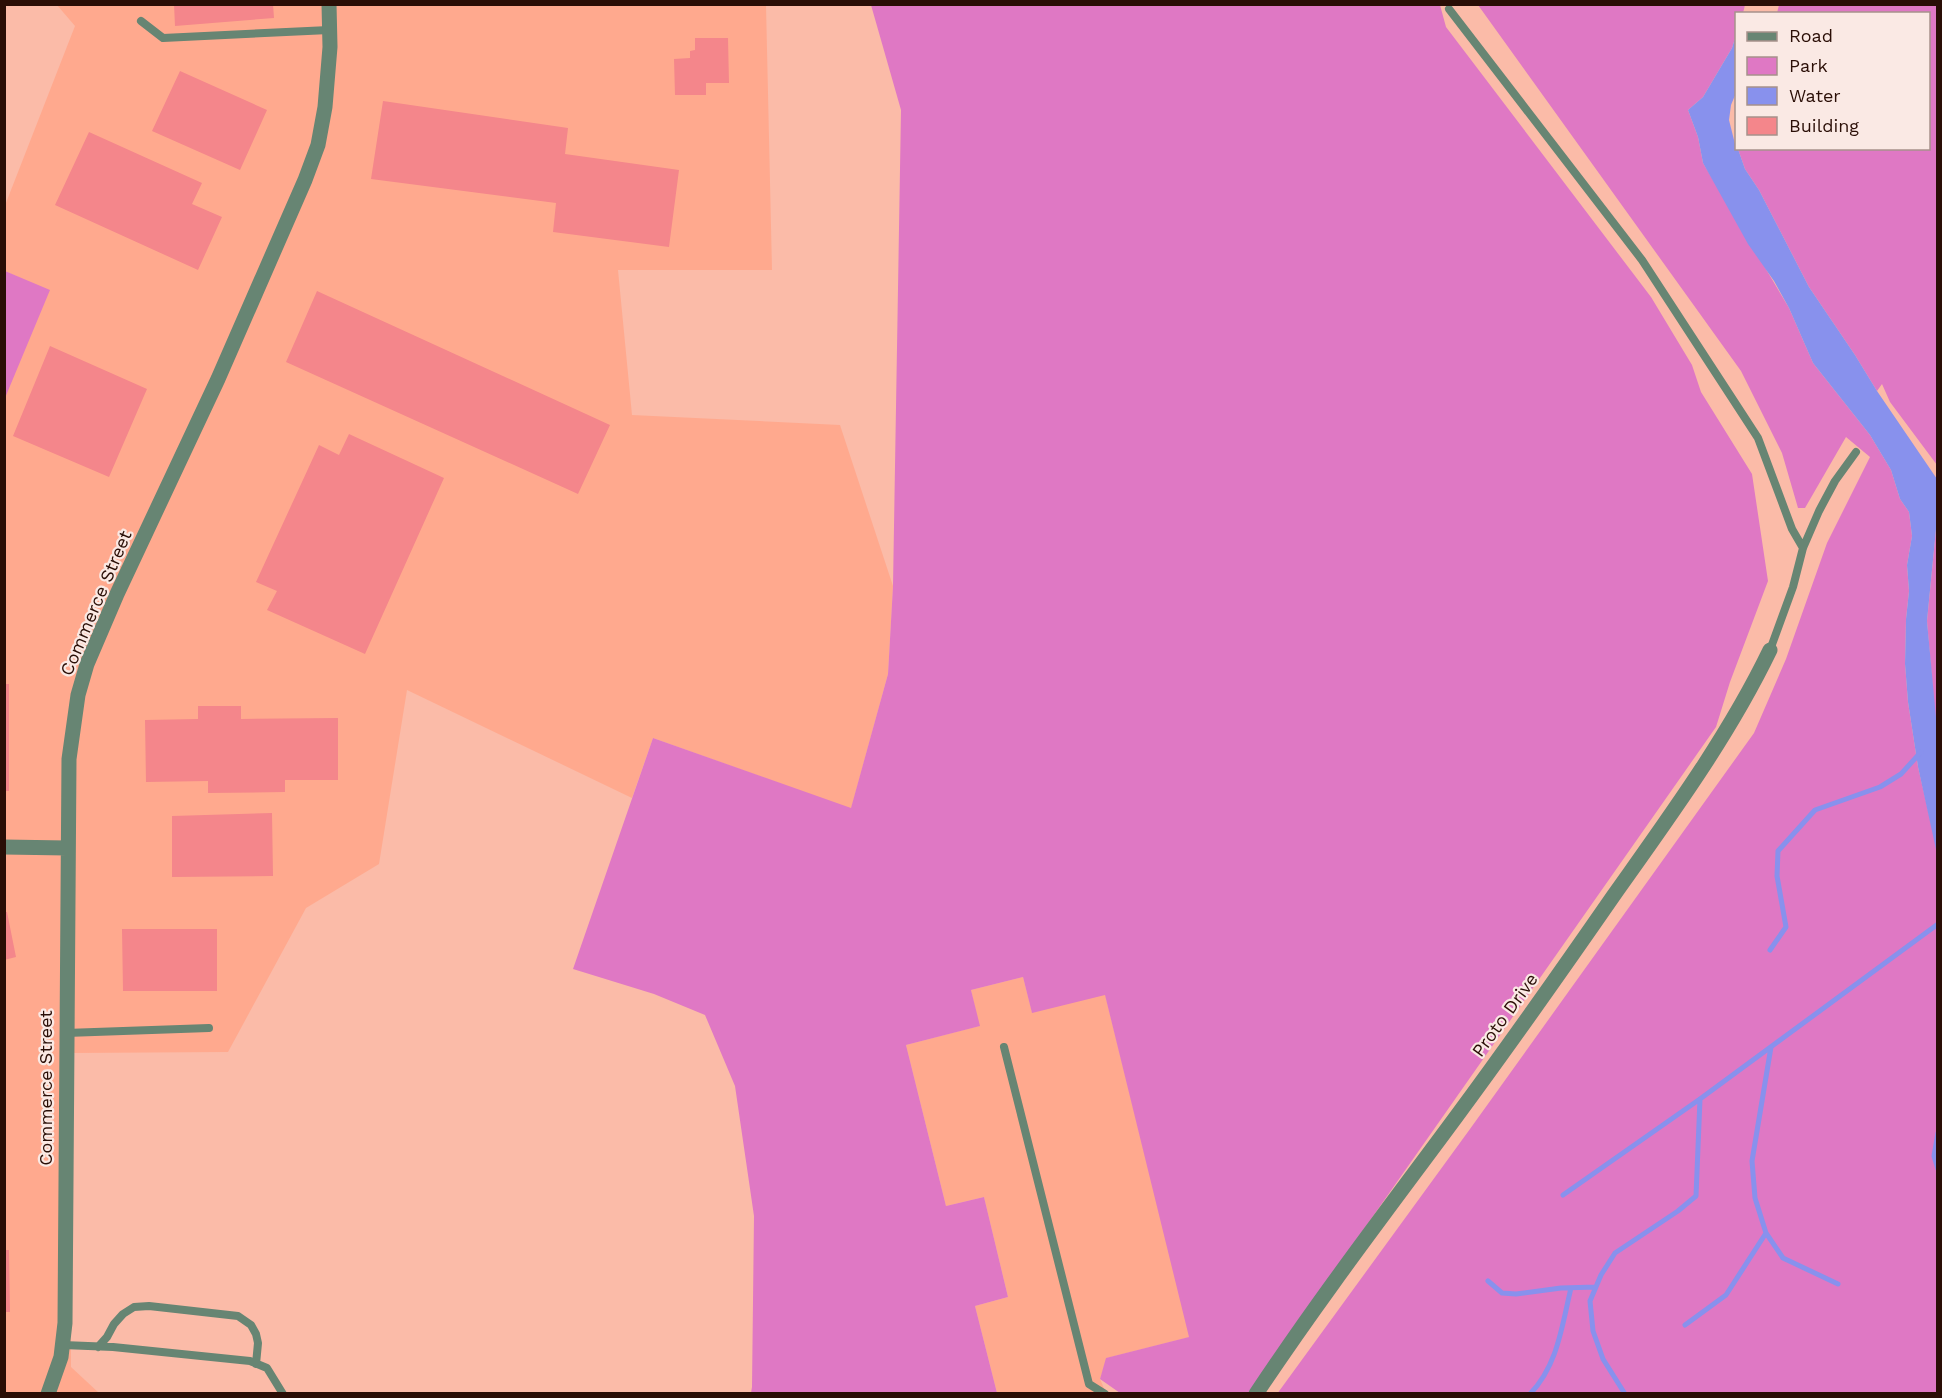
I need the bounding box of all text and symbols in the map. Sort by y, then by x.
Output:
legend [1735,12,1930,150]
text: Road [1789,25,1833,46]
text: Park [1789,55,1828,76]
text: Water [1789,85,1841,106]
text: Building [1789,115,1859,136]
street label: Commerce Street [55,527,136,679]
street label: Proto Drive [1467,969,1542,1060]
street label: Commerce Street [35,1010,56,1166]

